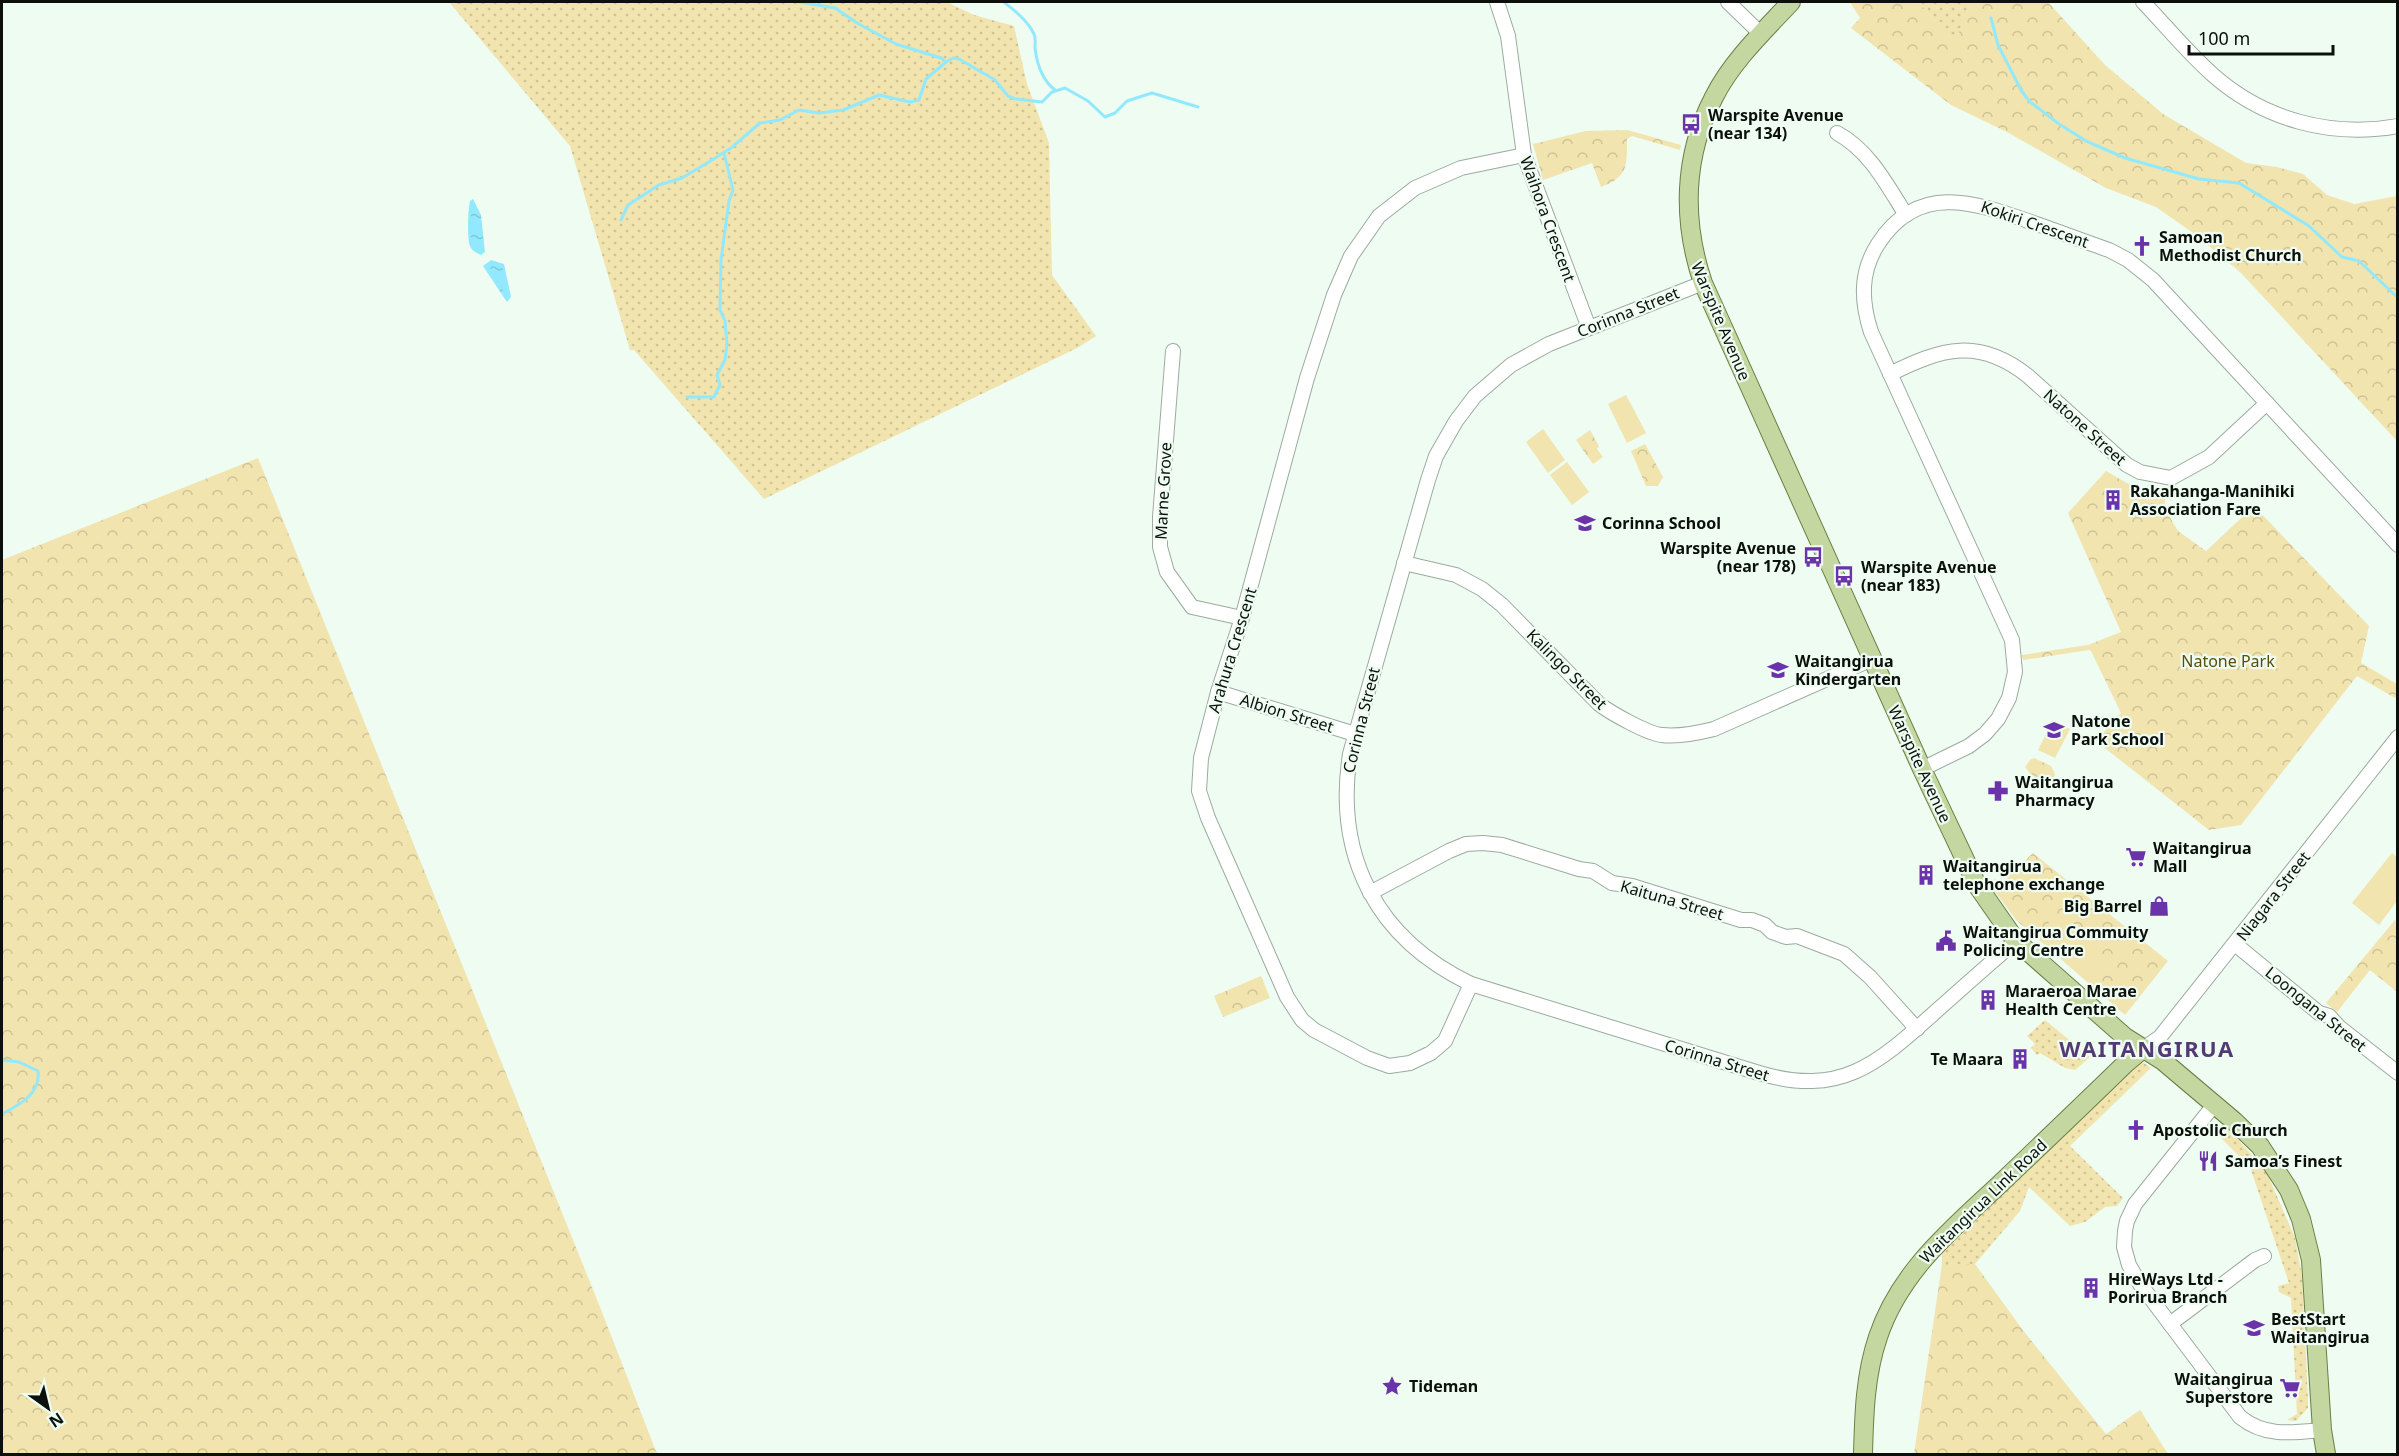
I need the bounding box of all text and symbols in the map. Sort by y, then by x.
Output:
scale bar [2189,18,2333,56]
text: 100 m [2198,26,2250,50]
place label: Warspite Avenue (near 134) [1708,104,1844,144]
bus stop icon: Warspite Avenue (near 134) [1679,112,1703,136]
street label: Waihora Crescent [1515,153,1581,285]
street label: Kokiri Crescent [1978,195,2092,253]
place label: Samoan Methodist Church [2159,226,2302,266]
church icon: Samoan Methodist Church [2130,234,2154,258]
street label: Warspite Avenue [1686,258,1756,384]
street label: Corinna Street [1574,281,1682,342]
street label: Natone Street [2039,384,2131,470]
street label: Marne Grove [1149,442,1177,540]
place label: Rakahanga-Manihiki Association Fare [2130,480,2295,520]
building icon: Rakahanga-Manihiki Association Fare [2101,488,2125,512]
school or university icon: Corinna School [1573,511,1597,535]
place label: Corinna School [1602,512,1721,534]
place label: Warspite Avenue (near 178) [1660,537,1796,577]
bus stop icon: Warspite Avenue (near 178) [1801,545,1825,569]
place label: Warspite Avenue (near 183) [1861,556,1997,596]
bus stop icon: Warspite Avenue (near 183) [1832,564,1856,588]
street label: Arahura Crescent [1202,584,1262,715]
street label: Kalingo Street [1522,624,1612,714]
place label: Waitangirua Kindergarten [1795,650,1901,690]
park label: Natone Park [2181,650,2275,672]
school or university icon: Waitangirua Kindergarten [1766,658,1790,682]
street label: Corinna Street [1337,665,1385,775]
street label: Albion Street [1238,688,1337,738]
street label: Warspite Avenue [1883,702,1957,826]
place label: Natone Park School [2071,710,2164,750]
school or university icon: Natone Park School [2042,718,2066,742]
place label: Waitangirua Pharmacy [2015,771,2113,811]
pharmacy icon: Waitangirua Pharmacy [1986,779,2010,803]
place label: Waitangirua Mall [2153,837,2251,877]
supermarket icon: Waitangirua Mall [2124,845,2148,869]
street label: Niagara Street [2231,846,2315,945]
place label: Waitangirua telephone exchange [1943,855,2105,895]
building icon: Waitangirua telephone exchange [1914,863,1938,887]
street label: Kaituna Street [1618,875,1726,925]
shop icon: Big Barrel [2147,894,2171,918]
place label: Big Barrel [2064,895,2142,917]
place label: Waitangirua Commuity Policing Centre [1963,921,2149,961]
public building icon: Waitangirua Commuity Policing Centre [1934,929,1958,953]
street label: Loongana Street [2261,961,2371,1057]
place label: Maraeroa Marae Health Centre [2005,980,2137,1020]
building icon: Maraeroa Marae Health Centre [1976,988,2000,1012]
district label: WAITANGIRUA [2059,1033,2235,1063]
street label: Corinna Street [1662,1034,1772,1086]
building icon: Te Maara [2008,1047,2032,1071]
place label: Te Maara [1931,1048,2003,1070]
church icon: Apostolic Church [2124,1118,2148,1142]
place label: Apostolic Church [2153,1119,2288,1141]
street label: Waitangirua Link Road [1914,1134,2052,1268]
restaurant icon: Samoa’s Finest [2196,1149,2220,1173]
place label: Samoa’s Finest [2225,1150,2342,1172]
place label: HireWays Ltd - Porirua Branch [2108,1268,2227,1308]
building icon: HireWays Ltd - Porirua Branch [2079,1276,2103,1300]
place label: BestStart Waitangirua [2271,1308,2369,1348]
school or university icon: BestStart Waitangirua [2242,1316,2266,1340]
place label: Waitangirua Superstore [2175,1368,2273,1408]
place icon: Tideman [1380,1374,1404,1398]
place label: Tideman [1409,1375,1478,1397]
supermarket icon: Waitangirua Superstore [2278,1376,2302,1400]
north arrow [18,1378,78,1438]
text: N [45,1408,68,1433]

